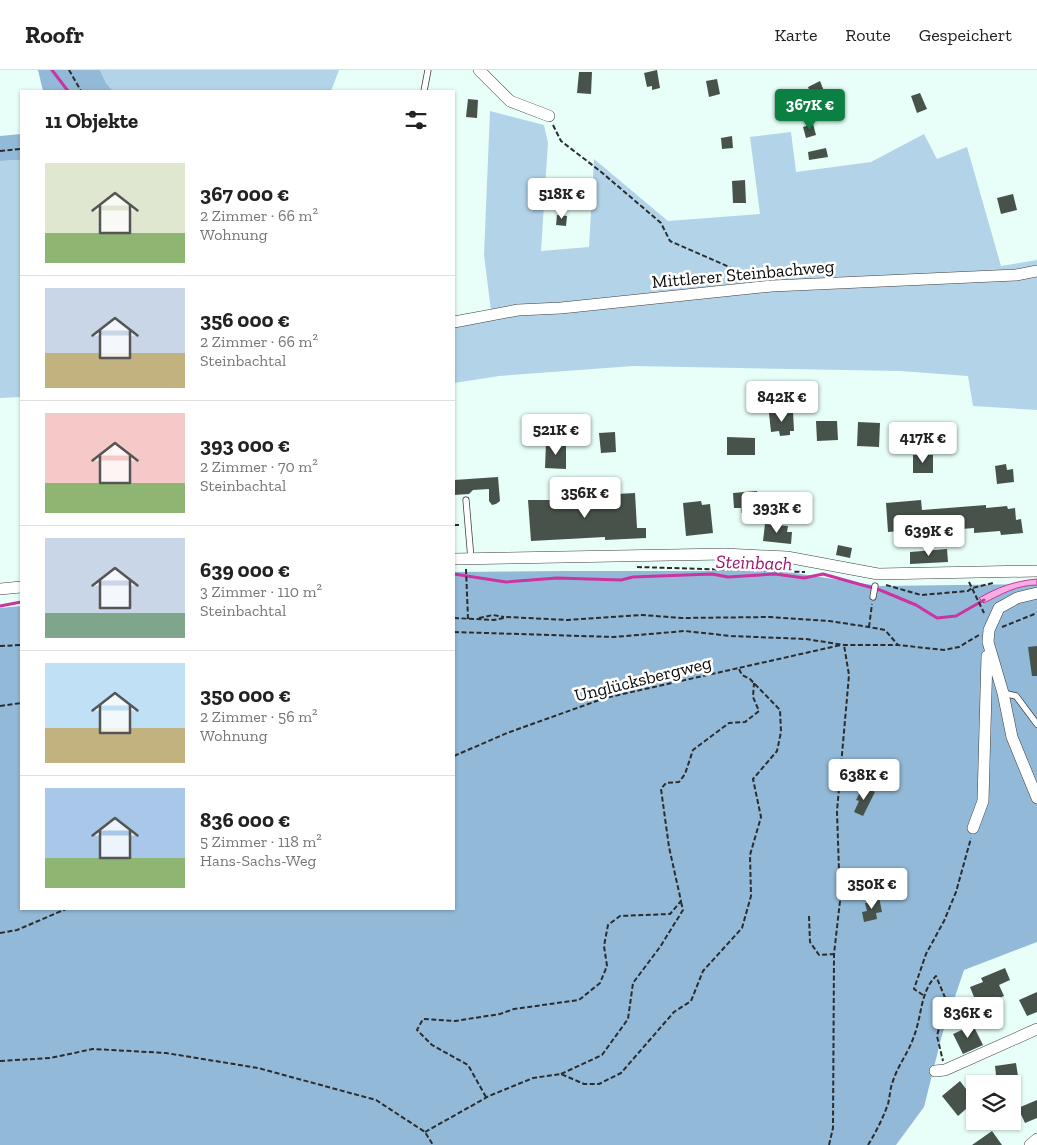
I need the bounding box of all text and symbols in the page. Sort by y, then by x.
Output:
text: Roofr [25,20,84,49]
text: Karte [774,24,817,46]
text: Route [845,24,891,46]
text: Gespeichert [919,24,1012,46]
pin: 367K € [769,88,851,131]
text: 367K € [786,95,834,114]
icon: filters [402,106,430,134]
text: 11 Objekte [45,108,138,133]
pin: 518K € [521,178,603,220]
text: 367 000 € [200,181,289,206]
icon: home [85,183,145,243]
text: 518K € [539,184,585,203]
text: 2 Zimmer · 66 m² [200,206,318,225]
text: Wohnung [200,225,267,244]
street label: Mittlerer Steinbachweg [651,255,835,293]
text: 356 000 € [200,307,290,332]
icon: home [85,308,145,368]
text: 2 Zimmer · 66 m² [200,332,318,351]
text: Steinbachtal [200,351,286,370]
pin: 842K € [741,380,823,423]
text: 842K € [757,387,807,406]
pin: 521K € [515,414,597,456]
text: 521K € [533,420,579,439]
pin: 417K € [882,422,964,464]
text: 417K € [900,428,946,447]
text: 393 000 € [200,432,290,457]
icon: home [85,433,145,493]
text: 2 Zimmer · 70 m² [200,457,318,476]
text: Steinbachtal [200,476,286,495]
pin: 356K € [544,476,626,519]
text: 356K € [561,483,609,502]
pin: 393K € [736,492,818,534]
text: 393K € [753,498,801,517]
pin: 639K € [888,514,970,557]
text: 639K € [905,521,953,540]
water label: Steinbach [715,550,793,575]
text: 639 000 € [200,557,290,582]
icon: home [85,558,145,618]
text: 3 Zimmer · 110 m² [200,582,322,601]
text: Steinbachtal [200,601,286,620]
street label: Unglücksbergweg [572,651,714,707]
text: 350 000 € [200,682,291,707]
icon: home [85,683,145,743]
text: 2 Zimmer · 56 m² [200,707,318,726]
text: Wohnung [200,726,267,745]
pin: 638K € [823,758,905,801]
text: 638K € [840,765,888,784]
text: 836 000 € [200,807,290,832]
icon: home [85,808,145,868]
text: 5 Zimmer · 118 m² [200,832,322,851]
text: Hans-Sachs-Weg [200,851,316,870]
pin: 350K € [831,868,913,910]
text: 350K € [847,874,897,893]
pin: 836K € [927,996,1009,1039]
text: 836K € [944,1003,992,1022]
map controls [966,1075,1021,1130]
button: layers [966,1075,1021,1130]

